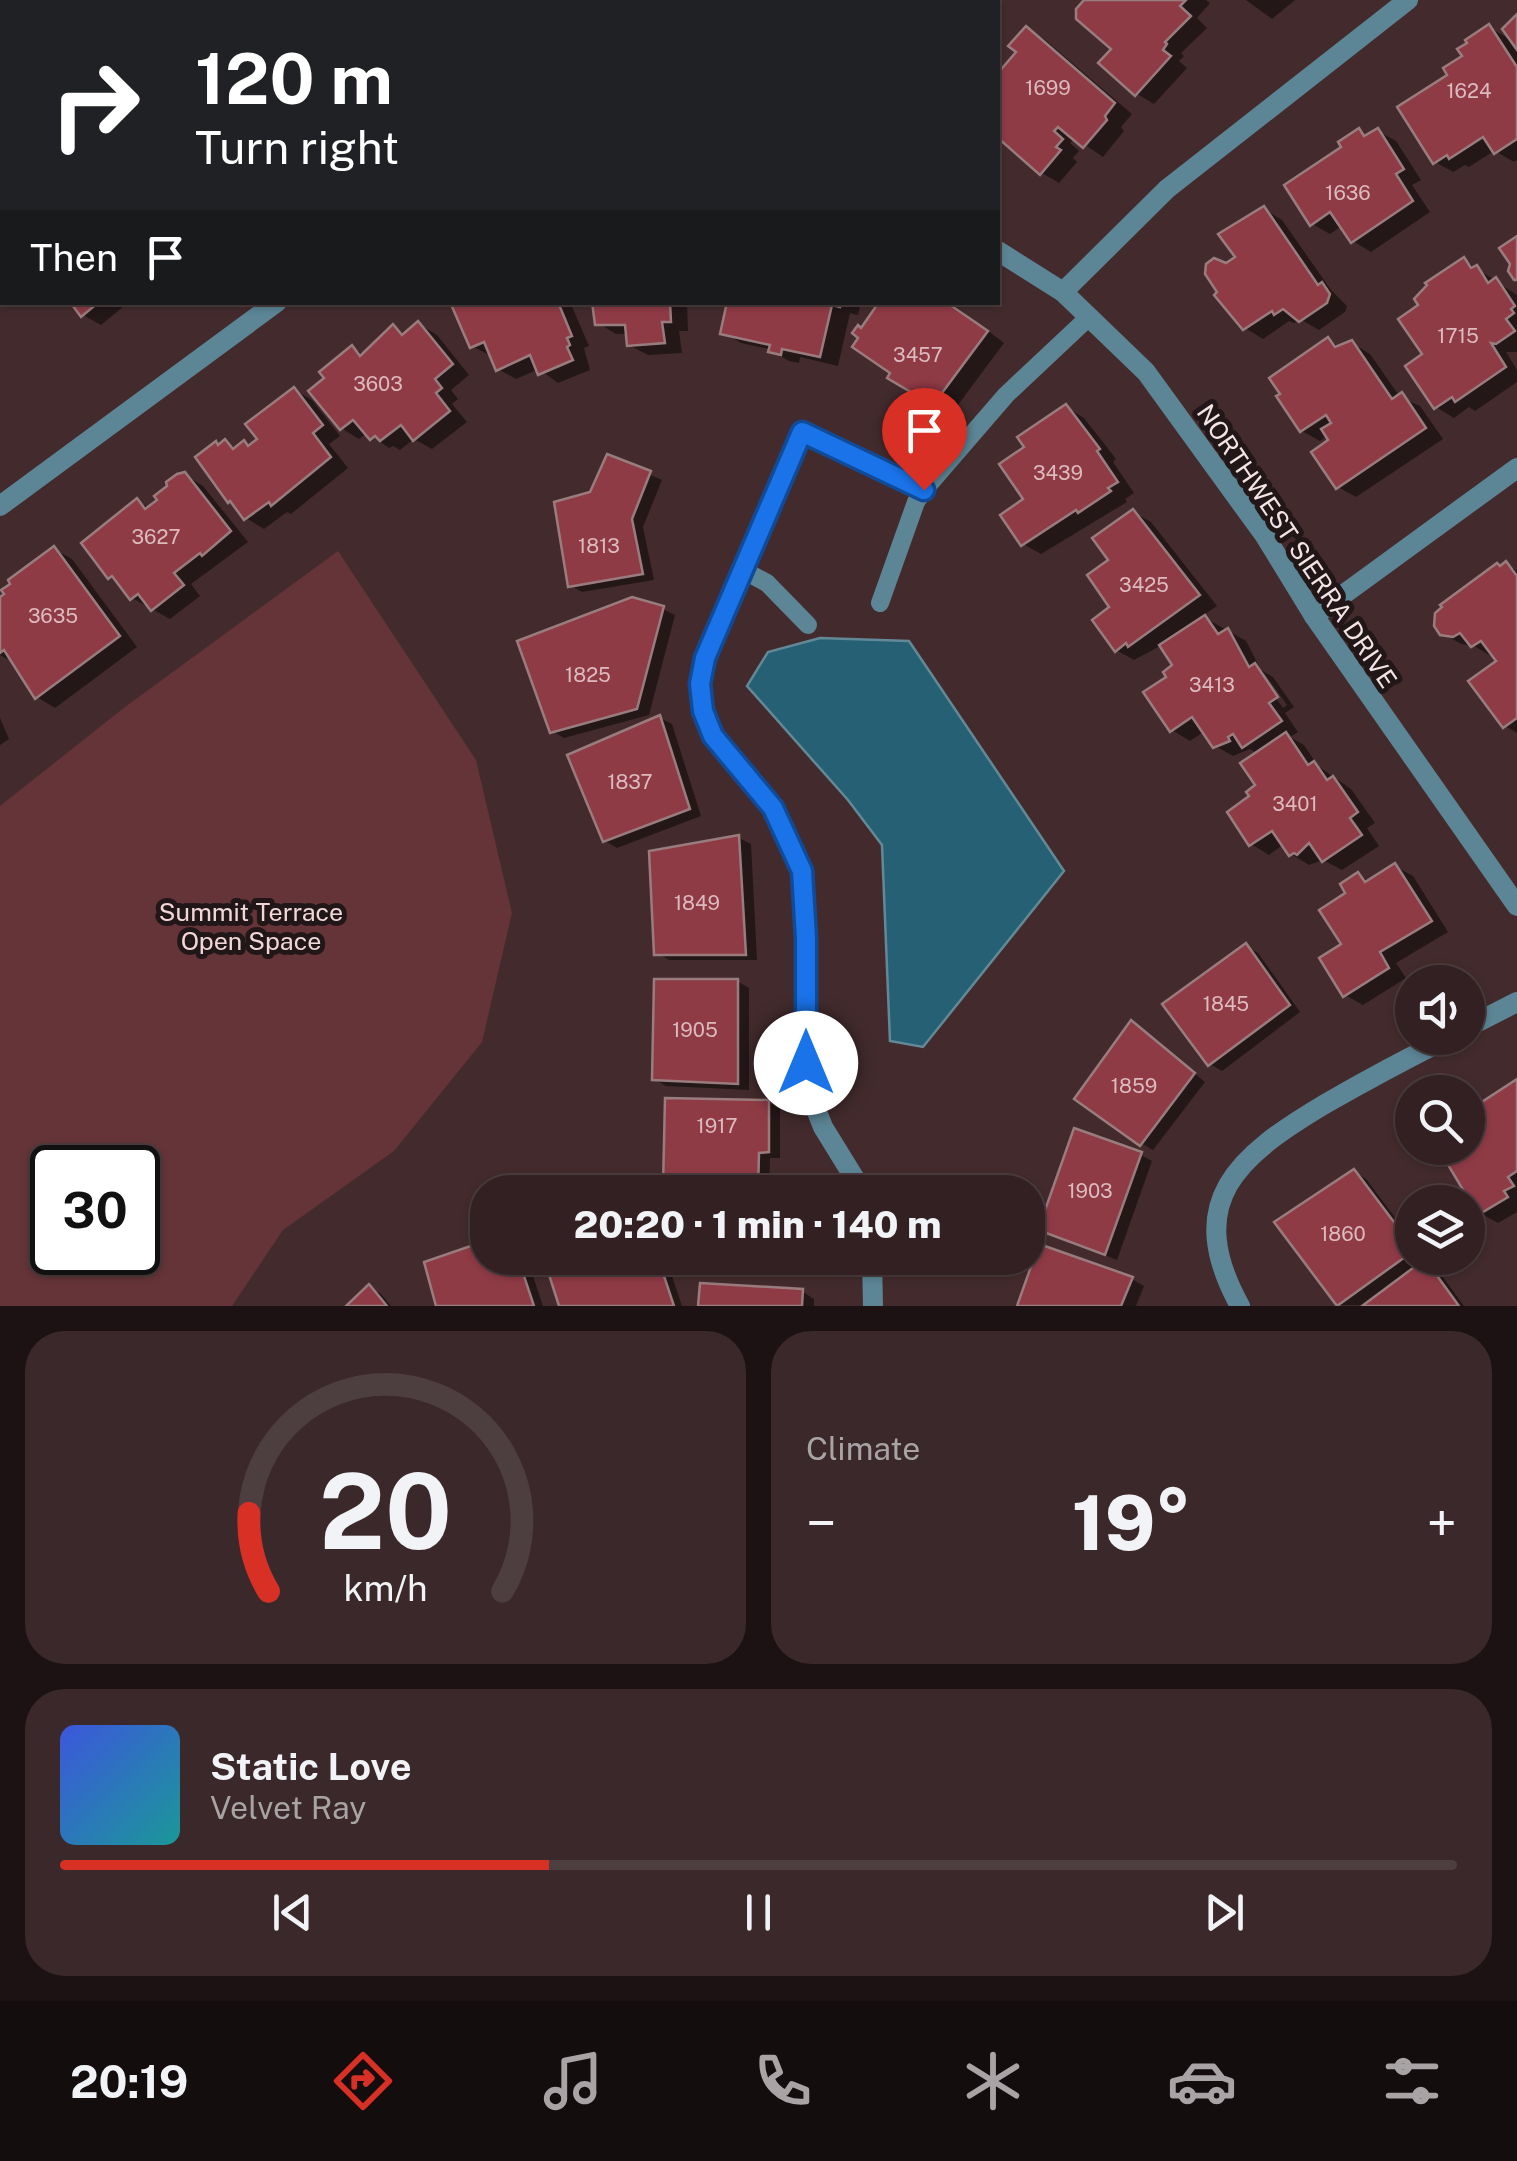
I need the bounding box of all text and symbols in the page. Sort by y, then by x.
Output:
text: 120 m [195,37,393,120]
icon: right [30,40,160,170]
house number: 1699 [1025,76,1071,100]
house number: 1624 [1446,79,1492,103]
text: Turn right [195,121,399,174]
house number: 1636 [1325,181,1371,205]
icon: arrive [138,230,193,285]
text: Then [30,235,118,280]
house number: 1715 [1437,324,1479,348]
house number: 3457 [893,343,943,367]
house number: 3603 [353,372,403,396]
pin [882,388,967,491]
street label: NORTHWEST SIERRA DRIVE [1191,399,1403,693]
icon: arrive [897,403,952,458]
house number: 3439 [1033,461,1083,485]
house number: 3627 [132,525,180,549]
house number: 1813 [578,534,620,558]
house number: 3425 [1119,573,1169,597]
house number: 3635 [28,604,78,628]
house number: 1825 [565,663,611,687]
house number: 3413 [1189,673,1235,697]
house number: 1837 [607,770,653,794]
house number: 3401 [1272,792,1318,816]
house number: 1849 [674,891,720,915]
park label: Summit Terrace Open Space [159,897,343,956]
map controls [1395,965,1485,1275]
button: sound [1395,965,1485,1055]
house number: 1845 [1203,992,1249,1016]
position arrow [754,1011,858,1115]
house number: 1905 [672,1018,718,1042]
house number: 1859 [1111,1074,1157,1098]
button: search [1395,1075,1485,1165]
house number: 1917 [697,1114,737,1138]
speed limit sign: 30 [30,1145,160,1275]
house number: 1903 [1067,1179,1113,1203]
button: layers [1395,1185,1485,1275]
text: 20:20 · 1 min · 140 m [573,1202,942,1247]
house number: 1860 [1320,1222,1366,1246]
text: Climate [806,1430,920,1467]
text: 20 [319,1450,452,1572]
text: 19° [1072,1479,1191,1567]
text: − [806,1491,837,1555]
text: + [1427,1491,1457,1555]
text: km/h [343,1567,428,1609]
text: Static Love [210,1744,412,1789]
text: Velvet Ray [210,1789,366,1826]
icon: previous [265,1885,320,1940]
icon: pause [731,1885,786,1940]
icon: next [1197,1885,1252,1940]
icon: directions [328,2046,398,2116]
icon: music [538,2046,608,2116]
icon: phone [748,2046,818,2116]
icon: climate [958,2046,1028,2116]
icon: car [1167,2046,1237,2116]
icon: filters [1377,2046,1447,2116]
text: 20:19 [70,2055,189,2108]

